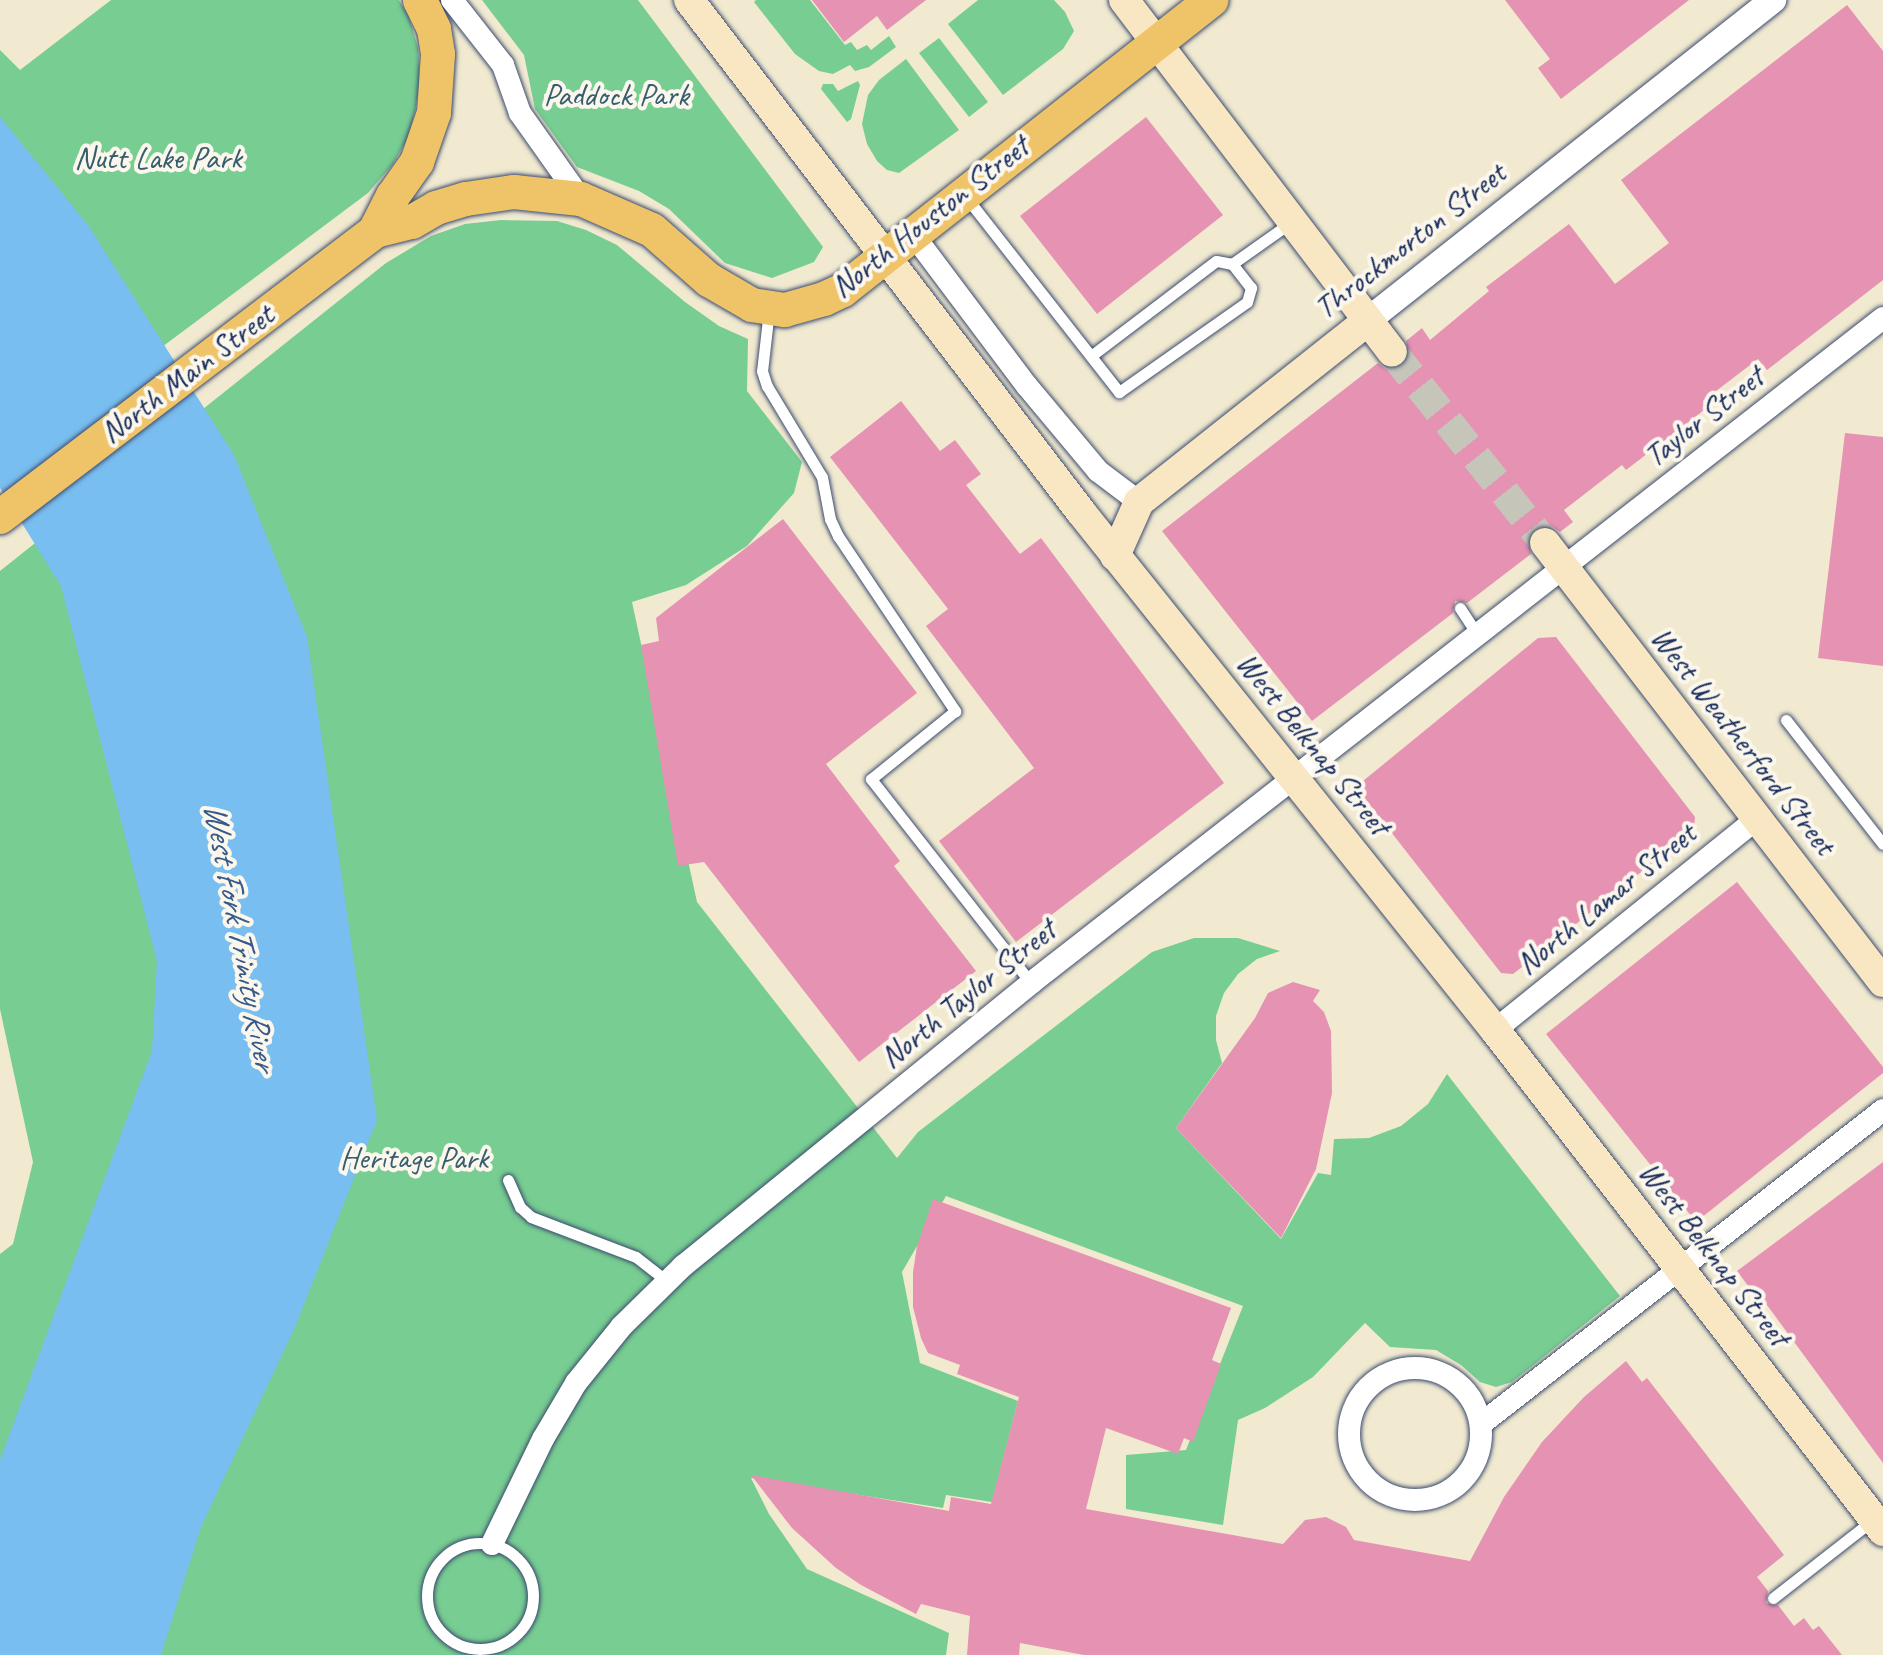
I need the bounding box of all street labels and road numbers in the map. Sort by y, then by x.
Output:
street label: North Houston Street [823,128,1037,306]
street label: Throckmorton Street [1306,154,1514,328]
street label: North Main Street [92,296,282,452]
street label: Taylor Street [1636,358,1772,476]
street label: West Weatherford Street [1642,619,1844,863]
street label: West Belknap Street [1228,645,1398,843]
street label: North Lamar Street [1508,814,1704,984]
street label: North Taylor Street [872,911,1064,1077]
street label: West Belknap Street [1630,1154,1798,1354]

